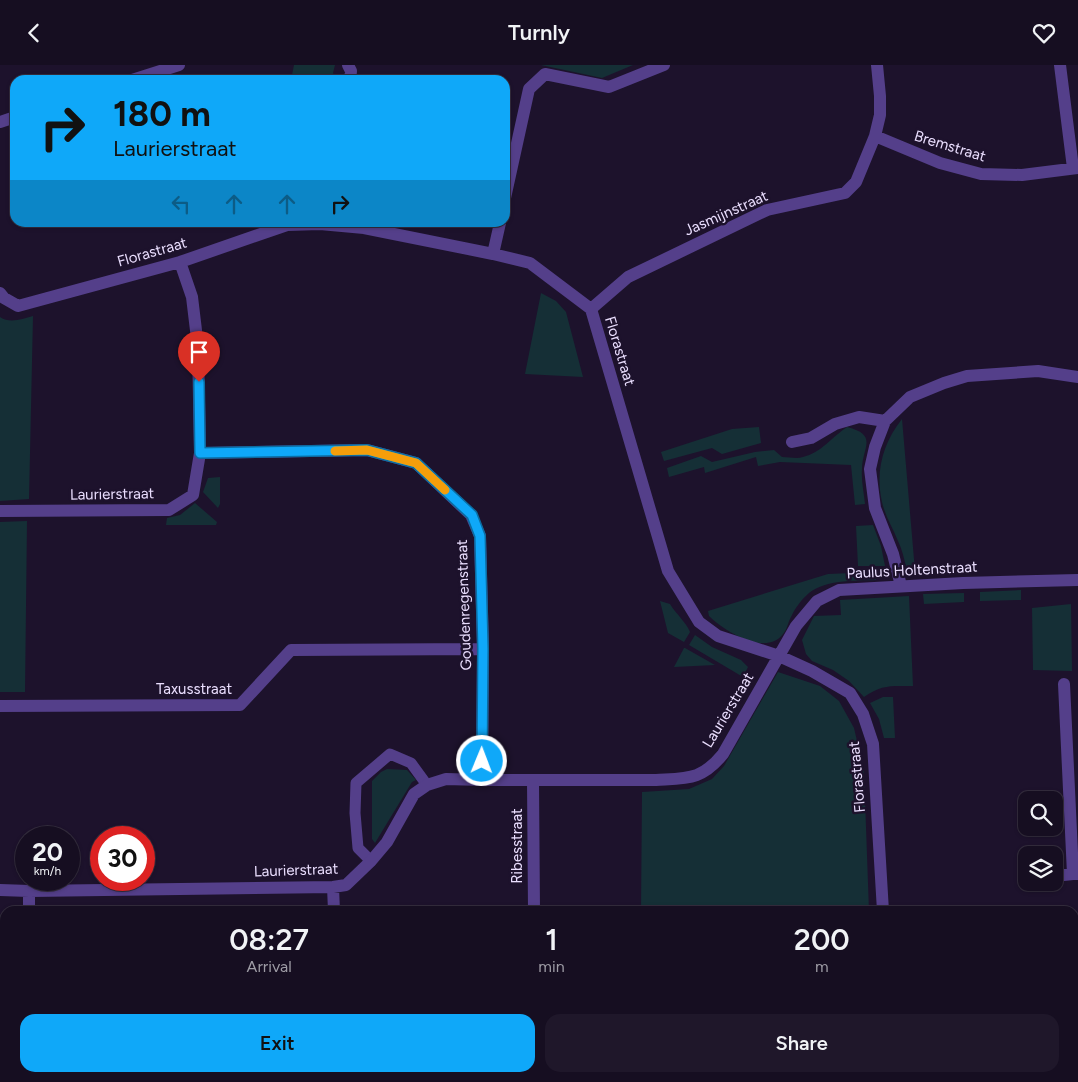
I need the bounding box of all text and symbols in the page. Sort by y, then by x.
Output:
icon: back [20,19,48,47]
text: Turnly [508,19,570,46]
icon: heart [1030,19,1058,47]
text: 180 m [113,93,211,135]
icon: right [30,95,95,160]
street label: Bremstraat [912,127,988,166]
text: Laurierstraat [113,135,237,162]
street label: Jasmijnstraat [681,186,771,239]
icon: left [167,190,195,218]
icon: ahead [220,190,248,218]
icon: ahead [273,190,301,218]
icon: right [326,190,354,218]
street label: Florastraat [115,233,189,271]
street label: Florastraat [601,314,639,388]
pin [178,331,220,382]
icon: arrive [185,338,213,366]
street label: Laurierstraat [70,484,155,504]
street label: Goudenregenstraat [453,539,475,671]
street label: Paulus Holtenstraat [846,558,978,582]
street label: Laurierstraat [699,669,758,751]
street label: Taxusstraat [156,680,232,698]
position arrow [455,734,507,786]
street label: Florastraat [845,740,869,813]
map controls [1018,791,1063,891]
button: search [1018,791,1063,836]
street label: Ribesstraat [508,808,526,884]
speed limit sign: 30 [90,826,155,891]
text: 20 [32,837,63,867]
button: layers [1018,846,1063,891]
street label: Laurierstraat [254,860,339,880]
text: km/h [34,864,61,878]
text: 08:27 [229,921,309,958]
text: 1 [545,921,558,958]
text: 200 [794,921,850,958]
text: Arrival [247,957,292,976]
text: min [538,957,565,976]
text: m [815,957,829,976]
button: Exit [20,1014,535,1072]
button: Share [545,1014,1059,1072]

